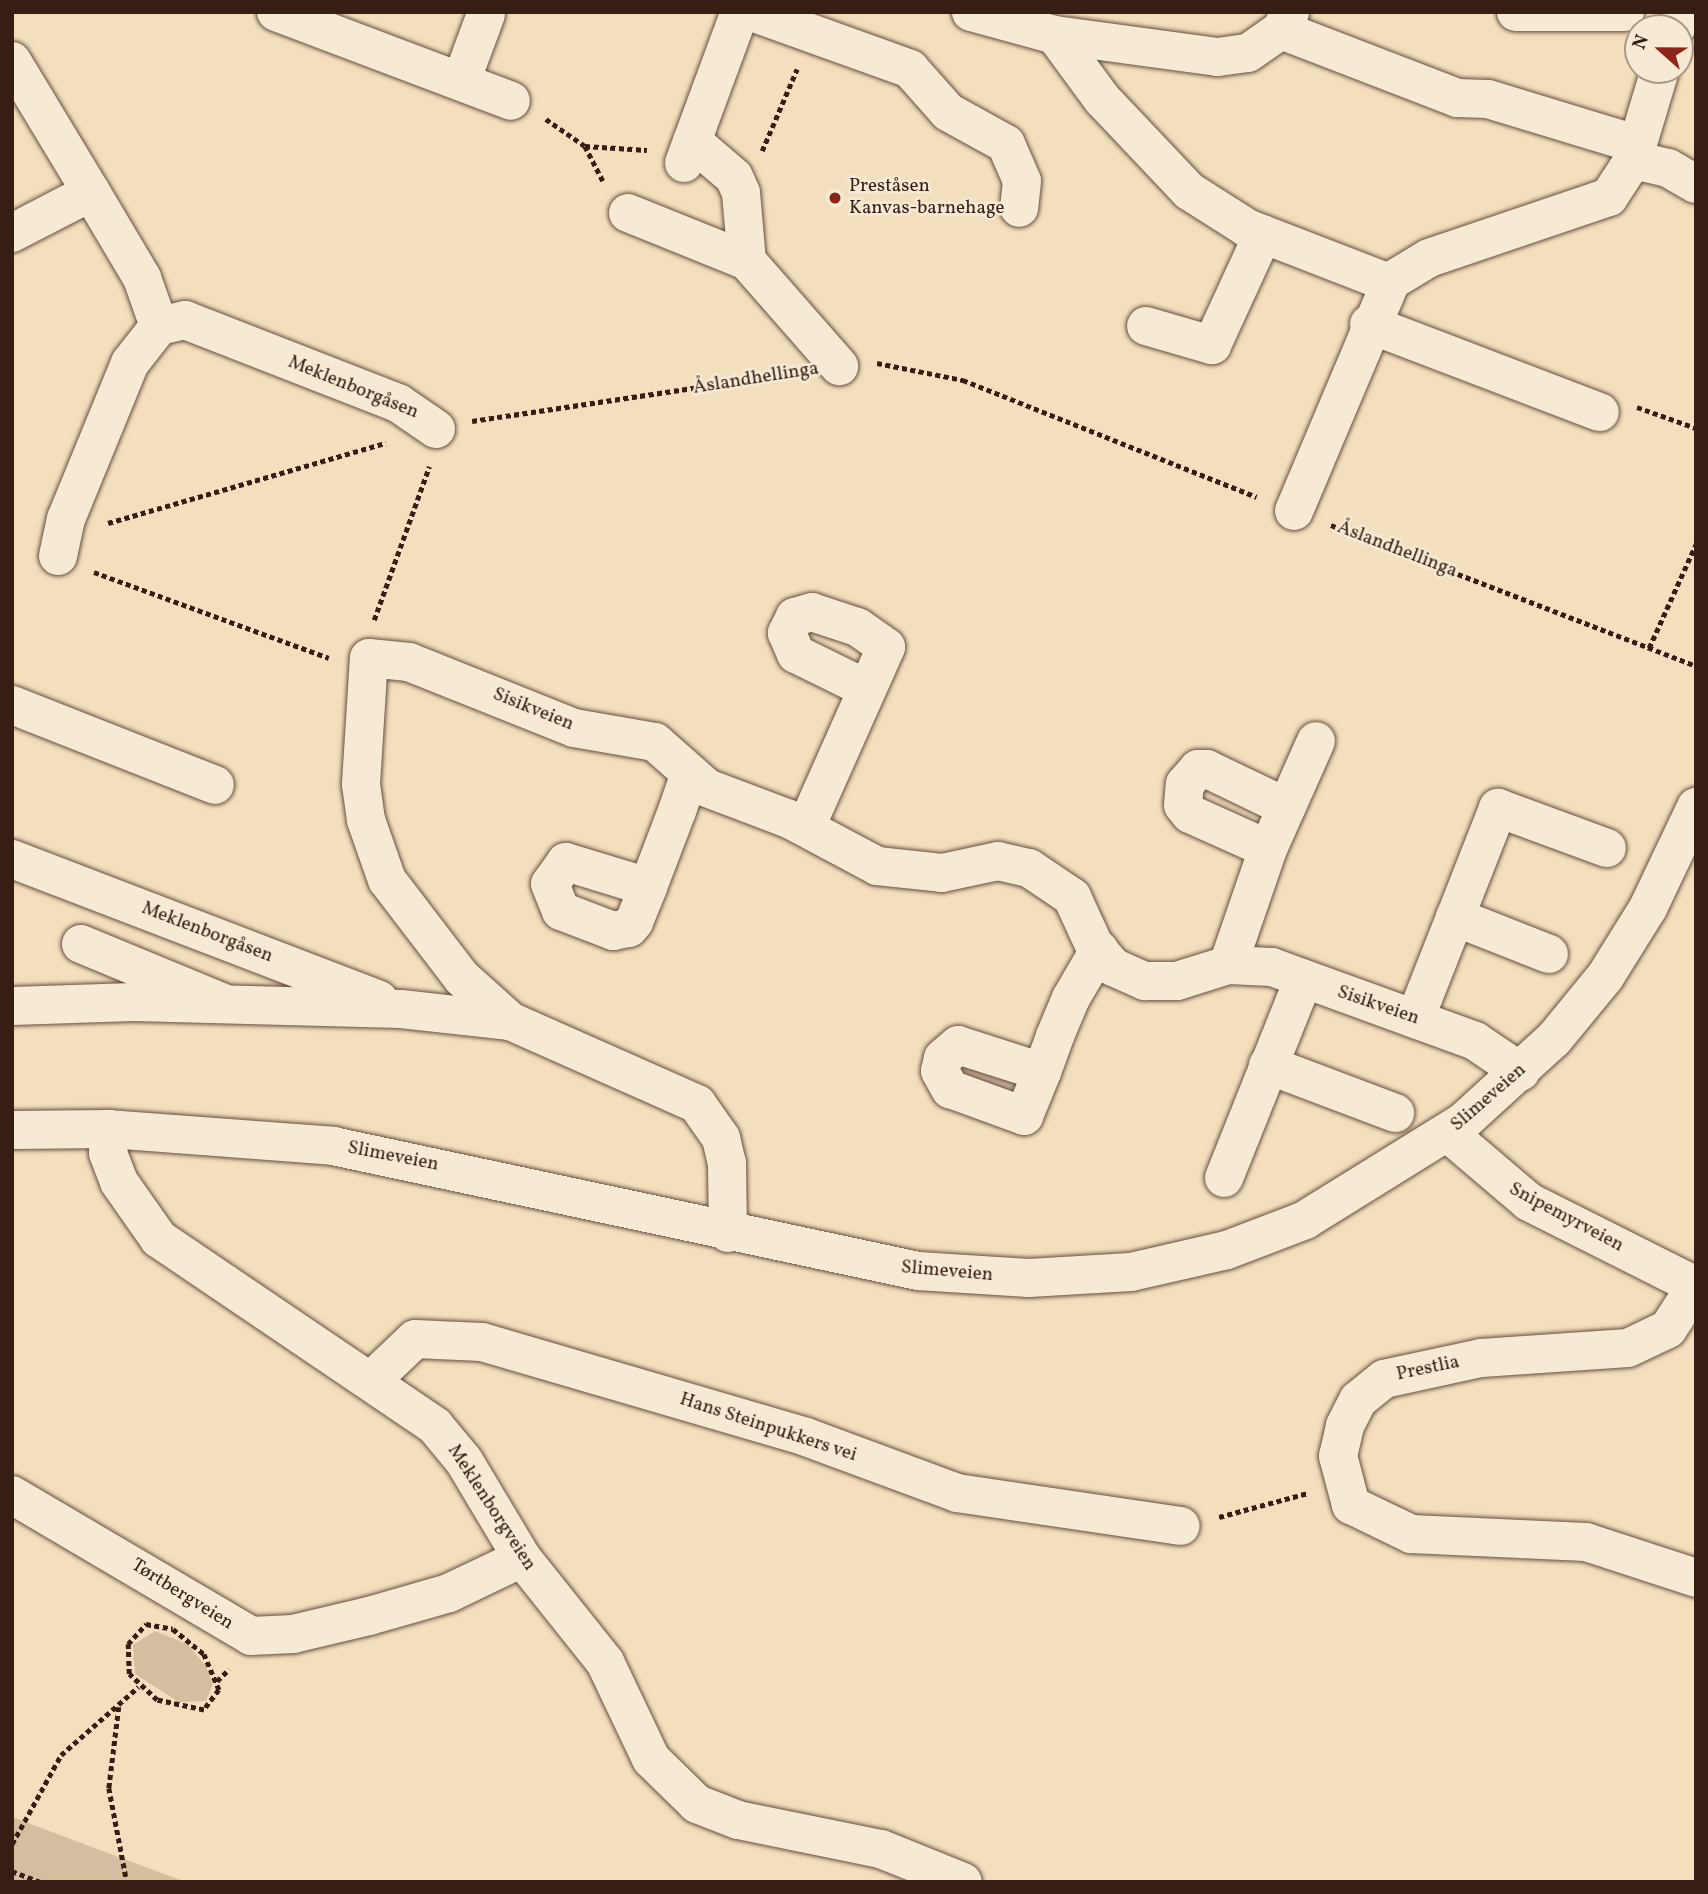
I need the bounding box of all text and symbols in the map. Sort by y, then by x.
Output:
north arrow [1624,14,1694,84]
text: N [1627,31,1656,53]
place label: Preståsen Kanvas-barnehage [849,176,1005,220]
marker: Preståsen Kanvas-barnehage [827,190,843,206]
street label: Meklenborgåsen [284,351,422,425]
street label: Åslandhellinga [692,358,820,400]
street label: Åslandhellinga [1334,517,1460,583]
street label: Sisikveien [489,683,577,737]
street label: Meklenborgåsen [138,897,276,969]
street label: Sisikveien [1334,981,1422,1031]
street label: Slimeveien [1447,1059,1531,1137]
street label: Slimeveien [345,1137,441,1177]
street label: Snipemyrveien [1505,1178,1627,1258]
street label: Slimeveien [900,1257,994,1287]
street label: Prestlia [1394,1351,1462,1387]
street label: Hans Steinpukkers vei [676,1388,860,1468]
street label: Meklenborgveien [442,1441,540,1575]
street label: Tørtbergveien [127,1554,237,1636]

